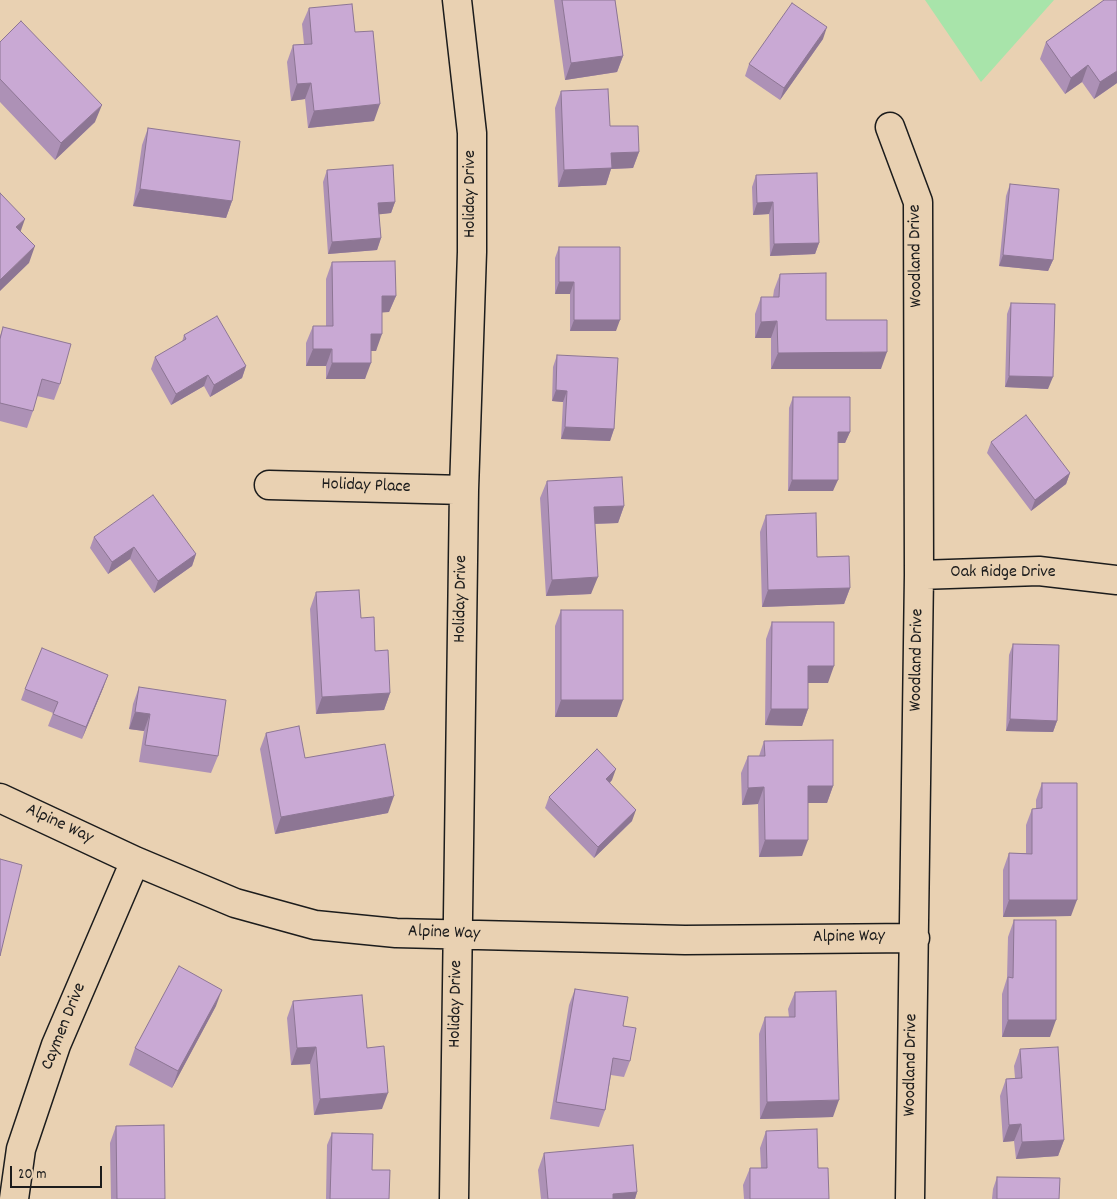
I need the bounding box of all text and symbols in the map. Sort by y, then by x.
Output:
street label: Holiday Drive [461,150,483,238]
street label: Woodland Drive [905,204,929,308]
street label: Holiday Place [321,475,411,499]
street label: Holiday Drive [450,555,474,643]
street label: Oak Ridge Drive [950,563,1056,585]
street label: Woodland Drive [906,608,930,712]
street label: Alpine Way [22,800,96,850]
street label: Alpine Way [408,922,480,946]
street label: Alpine Way [813,927,885,949]
street label: Holiday Drive [445,960,469,1048]
street label: Caymen Drive [38,980,92,1074]
street label: Woodland Drive [900,1013,924,1117]
scale bar [12,1156,105,1188]
text: 20 m [18,1164,46,1186]

